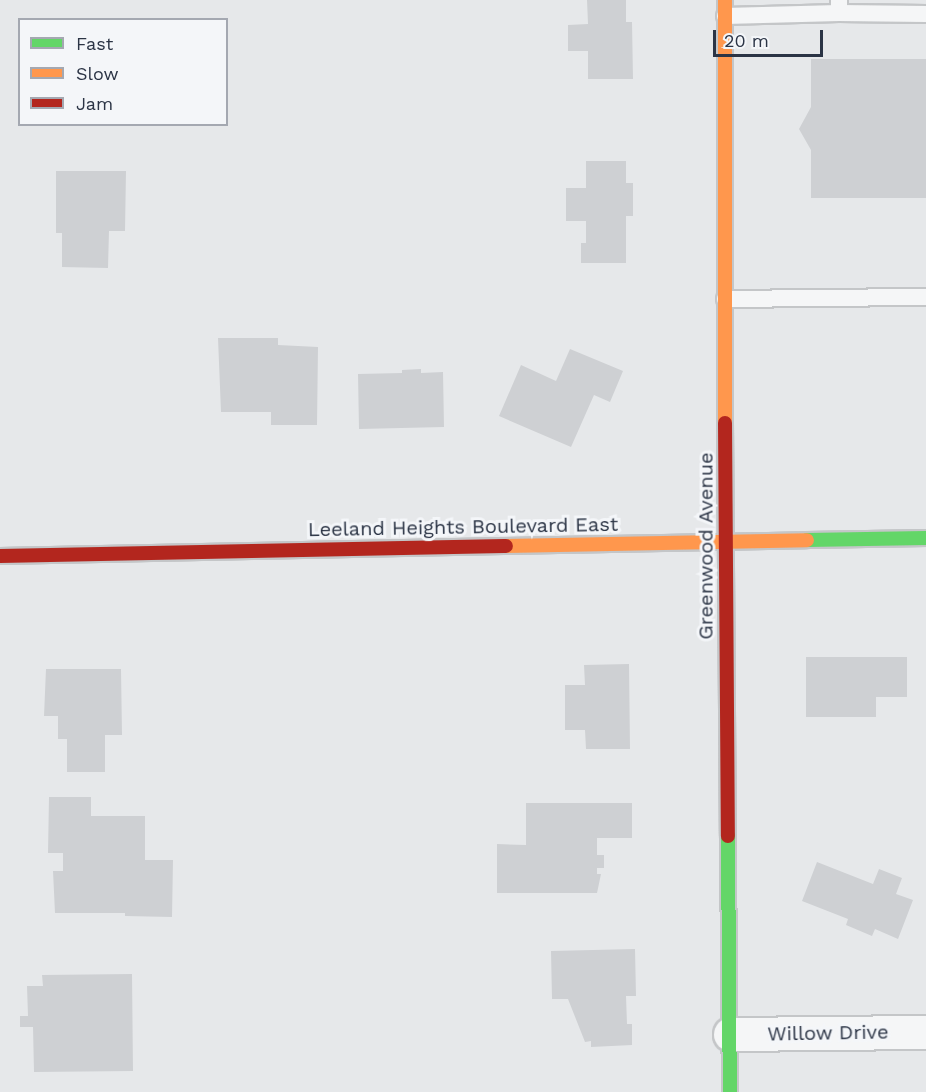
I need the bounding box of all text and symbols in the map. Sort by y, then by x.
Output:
legend [18,18,228,126]
scale bar [716,18,826,56]
text: 20 m [724,30,769,51]
text: Fast [76,33,113,54]
text: Slow [76,63,119,84]
text: Jam [76,93,113,114]
street label: Greenwood Avenue [694,452,718,640]
street label: Leeland Heights Boulevard East [308,512,618,542]
street label: Willow Drive [767,1020,889,1046]

